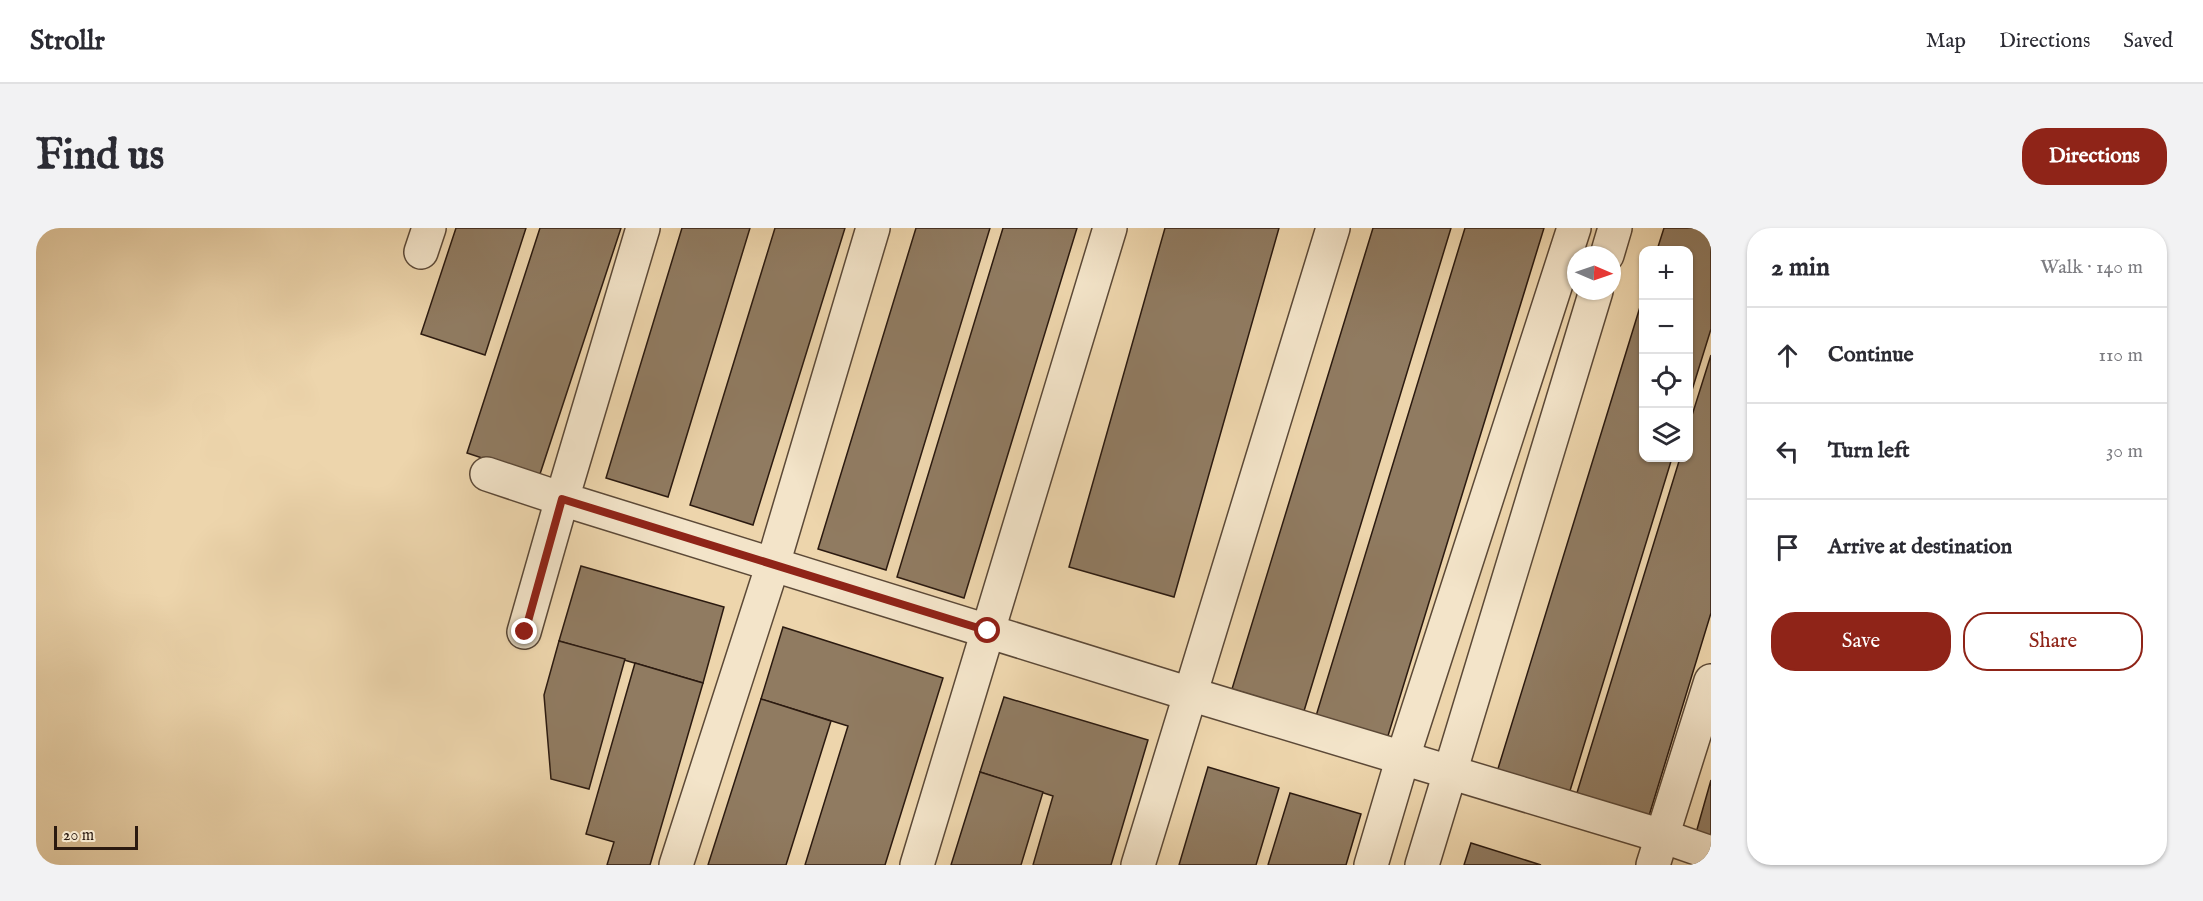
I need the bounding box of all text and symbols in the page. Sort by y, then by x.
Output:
text: Strollr [30,24,105,59]
text: Map [1926,28,1966,55]
text: Directions [1999,28,2090,55]
text: Saved [2123,28,2173,55]
button: Directions [2022,128,2167,185]
text: Find us [36,130,164,183]
north arrow [1567,246,1621,300]
map controls [1639,246,1693,462]
button: + [1639,246,1693,300]
text: 2 min [1771,251,1830,284]
text: Walk · 140 m [2040,255,2143,280]
button: − [1639,300,1693,354]
icon: ahead [1771,339,1804,372]
text: Continue [1828,341,1914,369]
text: 110 m [2099,343,2143,368]
button: locate [1639,354,1693,408]
button: layers [1639,408,1693,462]
icon: left [1771,435,1804,468]
text: Turn left [1828,437,1910,465]
text: 30 m [2106,439,2143,464]
icon: arrive [1771,531,1804,564]
text: Arrive at destination [1828,533,2012,561]
button: Save [1771,612,1951,671]
button: Share [1963,612,2143,671]
route start [974,617,1000,643]
route end [511,618,537,644]
scale bar [54,823,138,850]
text: 20 m [63,826,94,846]

